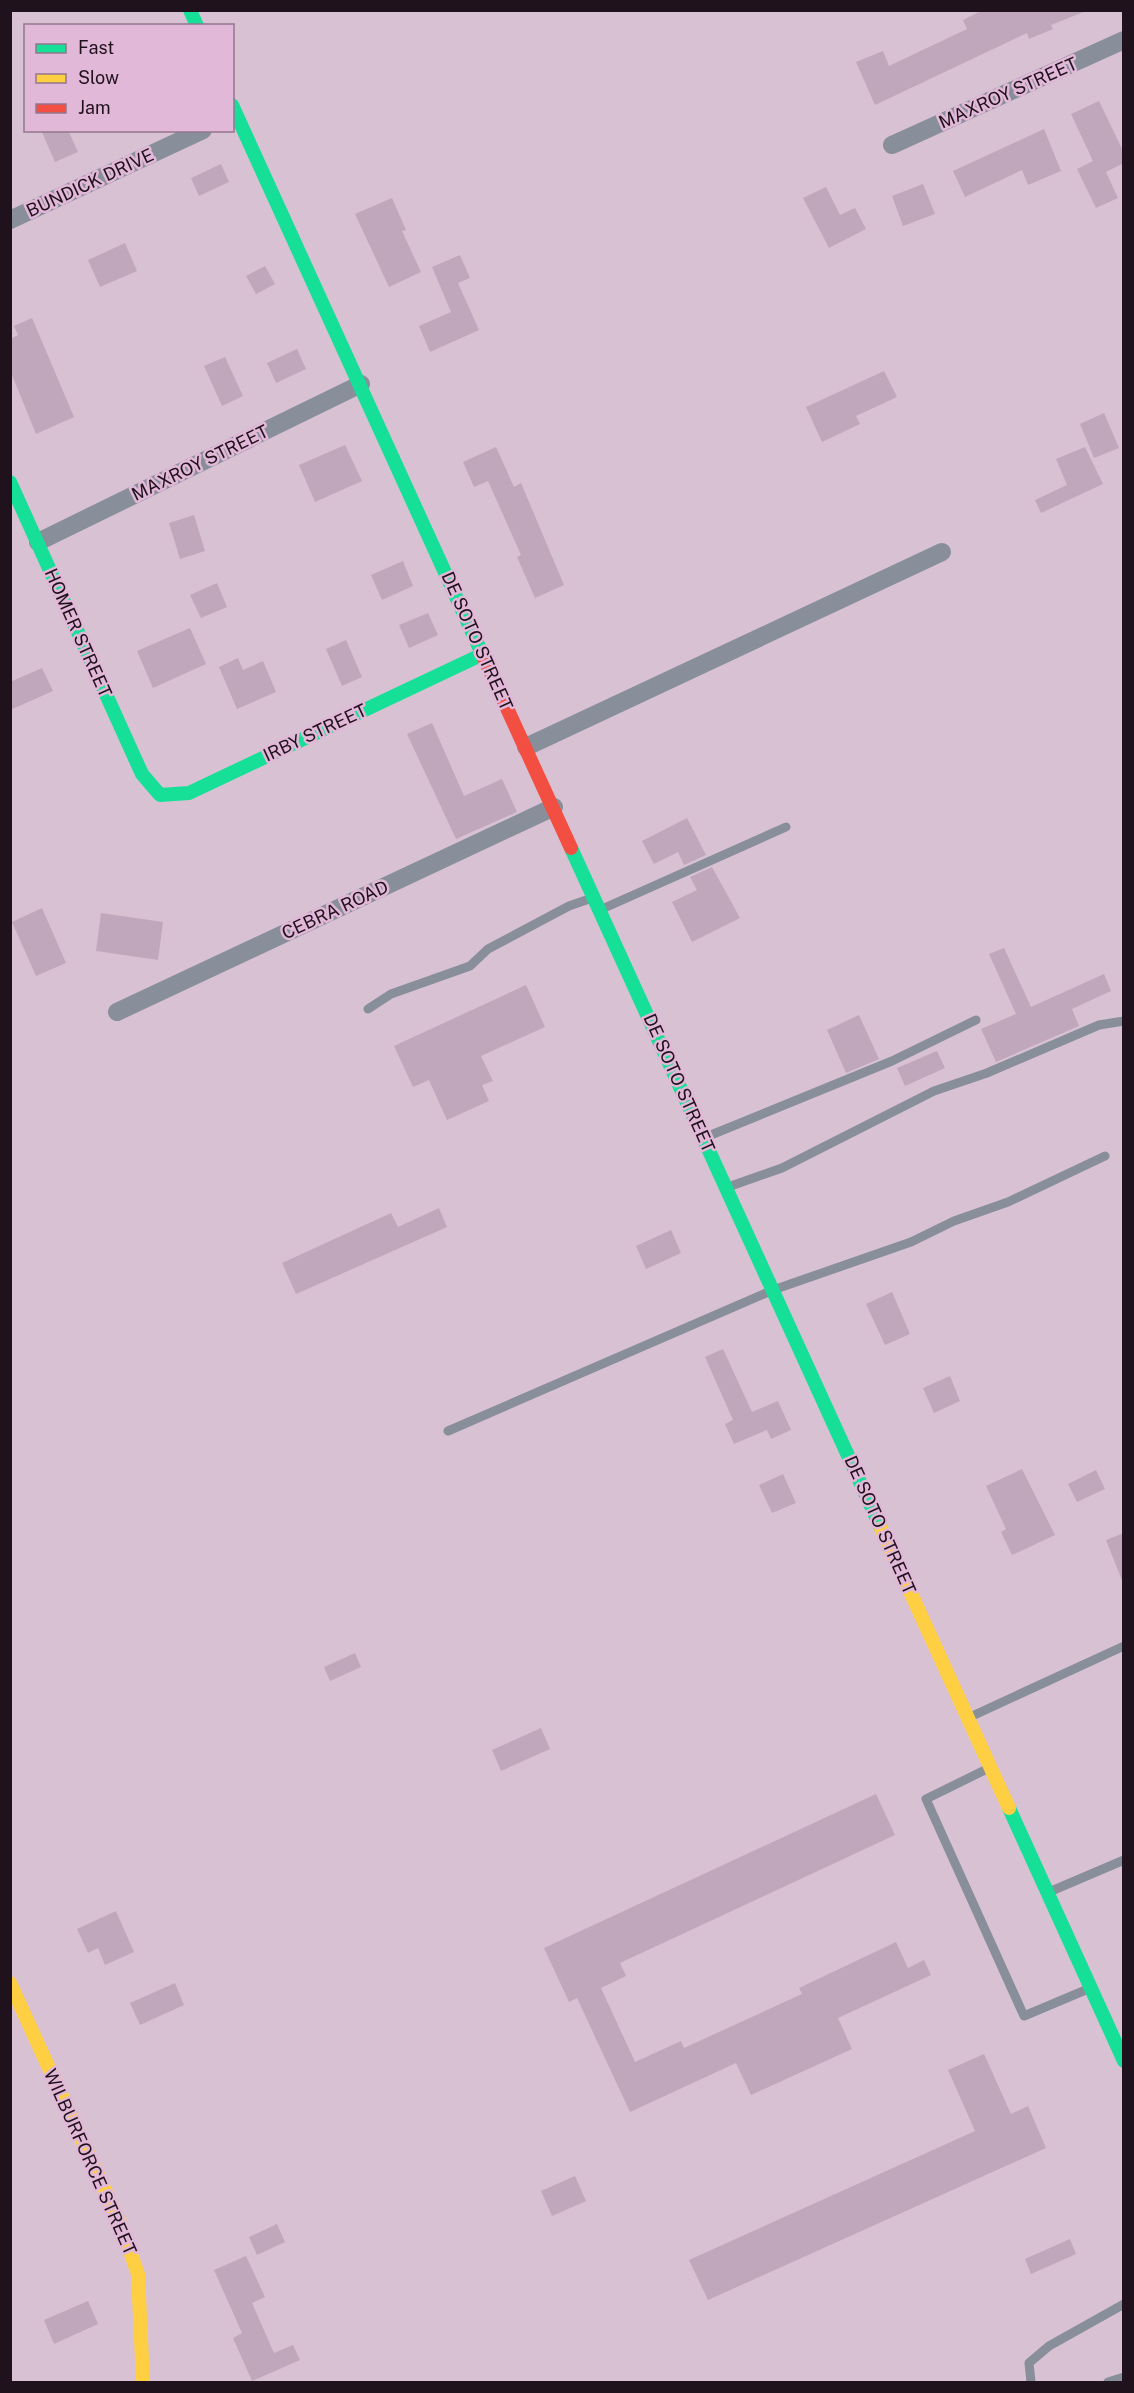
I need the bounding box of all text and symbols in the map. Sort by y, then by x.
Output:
legend [24,24,234,132]
text: Fast [78,37,114,58]
street label: MAXROY STREET [935,52,1081,133]
text: Slow [78,67,119,88]
text: Jam [78,97,111,118]
street label: BUNDICK DRIVE [23,144,157,221]
street label: MAXROY STREET [128,420,272,505]
street label: HOMER STREET [41,565,116,701]
street label: DE SOTO STREET [437,568,518,714]
street label: IRBY STREET [260,699,370,766]
street label: CEBRA ROAD [278,876,391,943]
street label: DE SOTO STREET [639,1010,720,1156]
street label: DE SOTO STREET [840,1452,921,1598]
street label: WILBURFORCE STREET [40,2066,141,2258]

